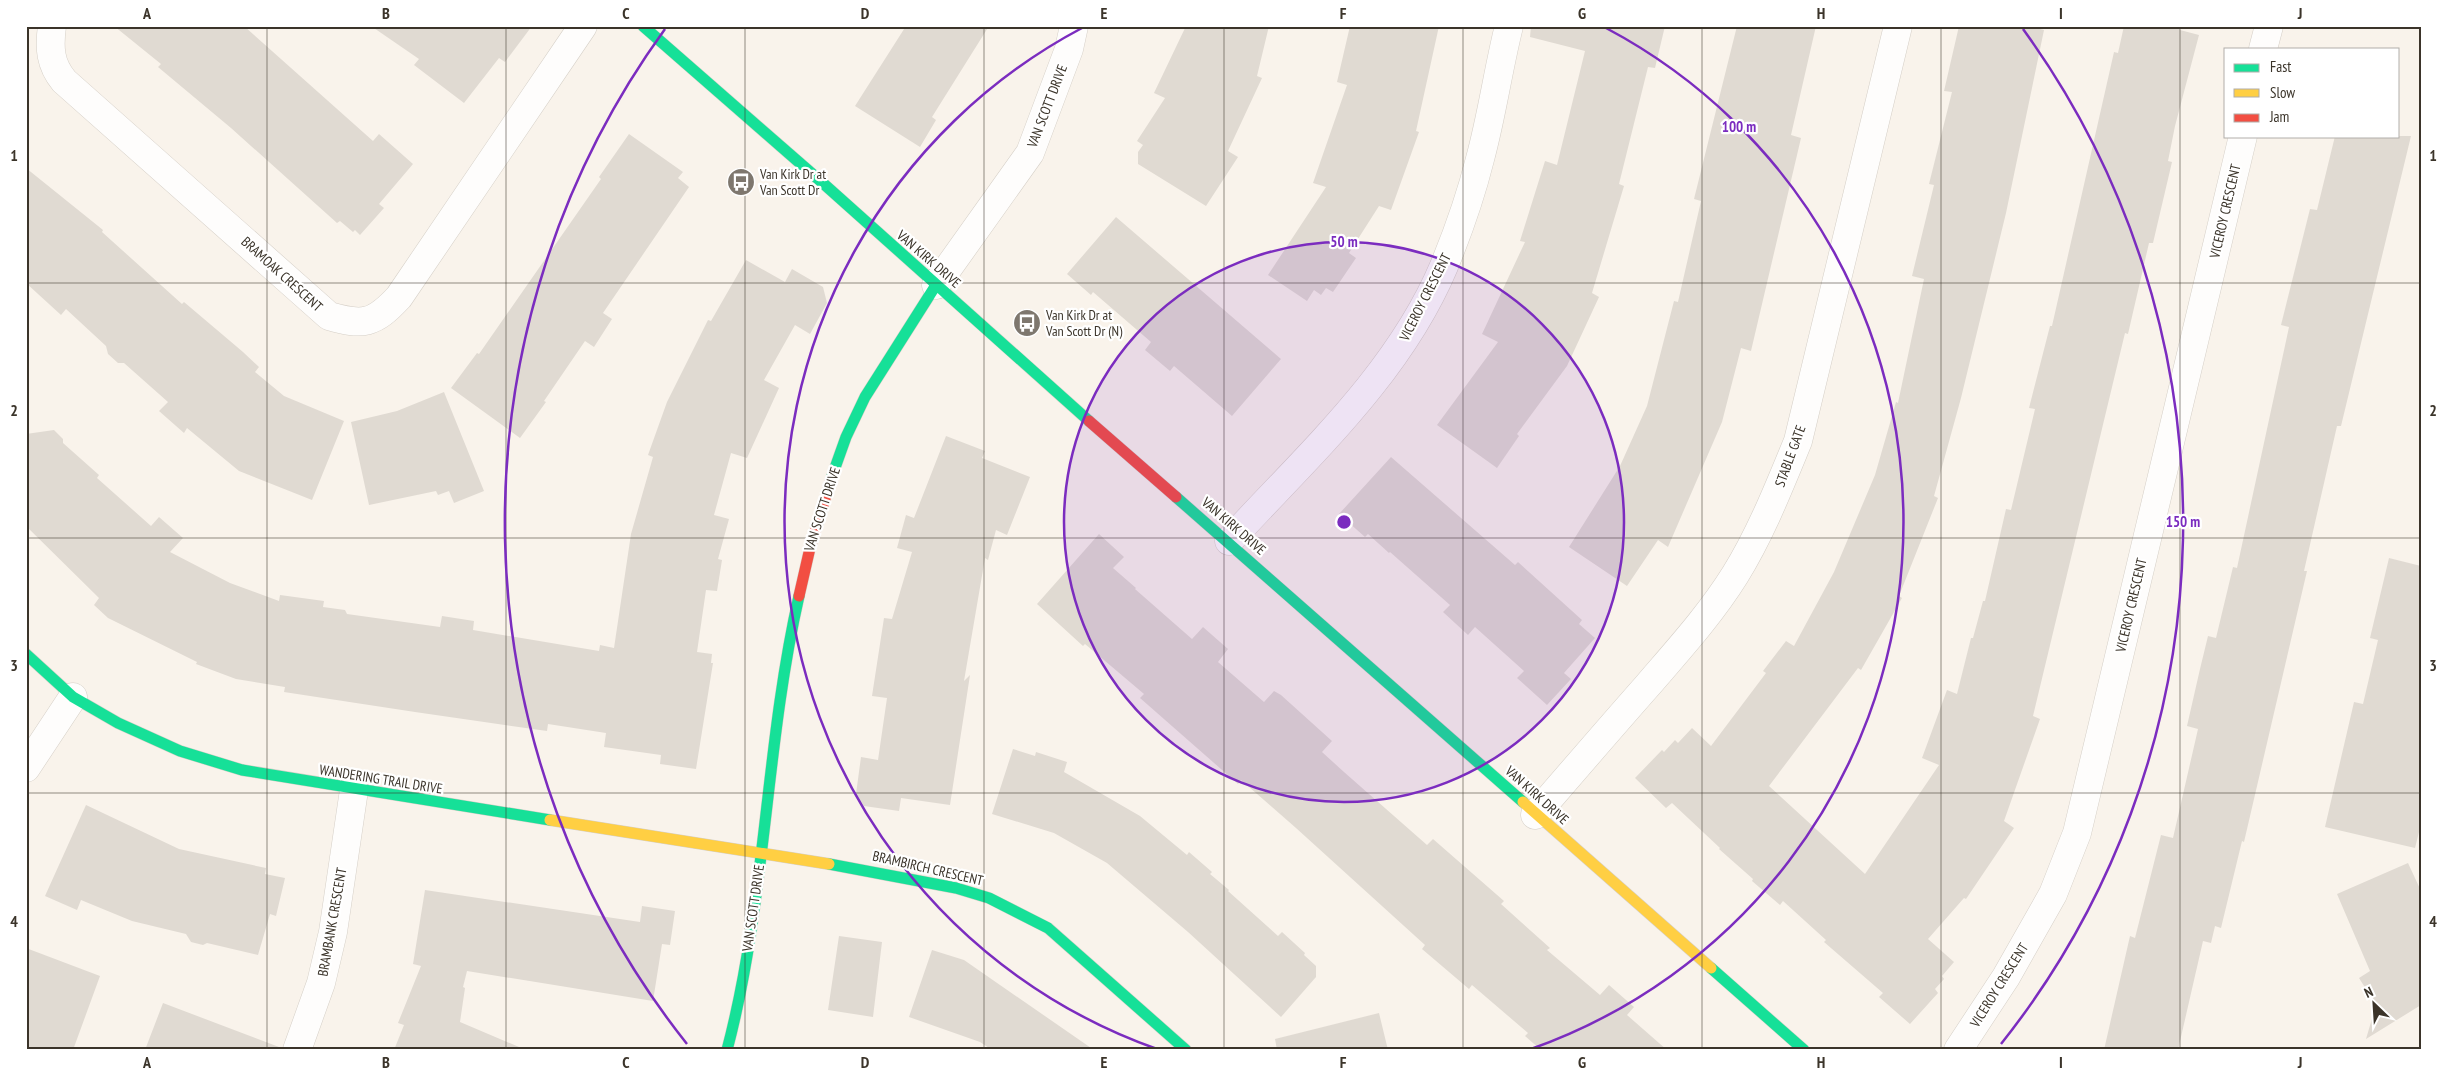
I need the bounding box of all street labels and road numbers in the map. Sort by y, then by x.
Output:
street label: VAN SCOTT DRIVE [1023,62,1071,151]
street label: VICEROY CRESCENT [2205,161,2245,261]
street label: VAN KIRK DRIVE [892,226,965,292]
street label: BRAMOAK CRESCENT [238,233,327,316]
street label: VICEROY CRESCENT [1395,249,1455,345]
street label: STABLE GATE [1771,423,1809,489]
street label: VAN SCOTT DRIVE [800,465,844,554]
street label: VAN KIRK DRIVE [1197,493,1270,559]
street label: VICEROY CRESCENT [2111,555,2151,655]
street label: WANDERING TRAIL DRIVE [318,760,444,798]
street label: VAN KIRK DRIVE [1501,761,1572,828]
street label: BRAMBIRCH CRESCENT [871,847,986,890]
street label: VAN SCOTT DRIVE [738,863,768,954]
street label: BRAMBANK CRESCENT [314,865,351,978]
street label: VICEROY CRESCENT [1965,939,2032,1031]

